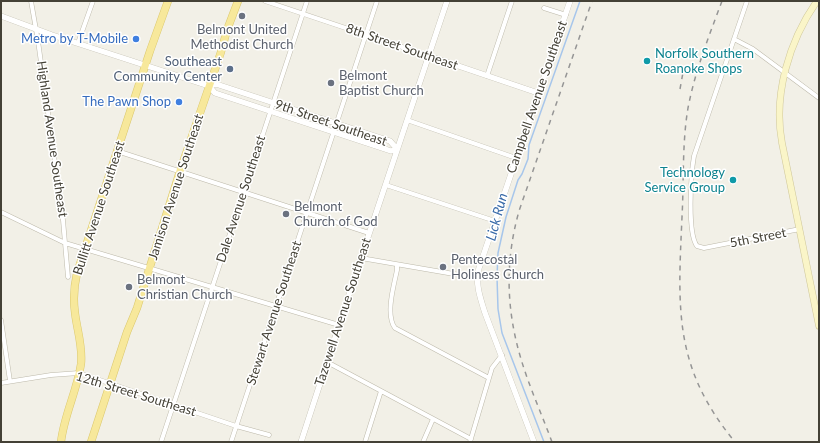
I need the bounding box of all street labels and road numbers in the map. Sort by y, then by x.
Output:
street label: Campbell Avenue Southeast [504,19,570,175]
street label: 8th Street Southeast [344,20,460,74]
street label: Highland Avenue Southeast [33,60,71,218]
street label: 9th Street Southeast [273,96,389,150]
street label: Jamison Avenue Southeast [145,112,207,262]
street label: Dale Avenue Southeast [213,133,269,265]
street label: Bullitt Avenue Southeast [70,139,128,277]
street label: 5th Street [729,225,787,251]
street label: Tazewell Avenue Southeast [312,236,374,388]
street label: Stewart Avenue Southeast [243,239,305,387]
street label: 12th Street Southeast [74,368,198,420]

